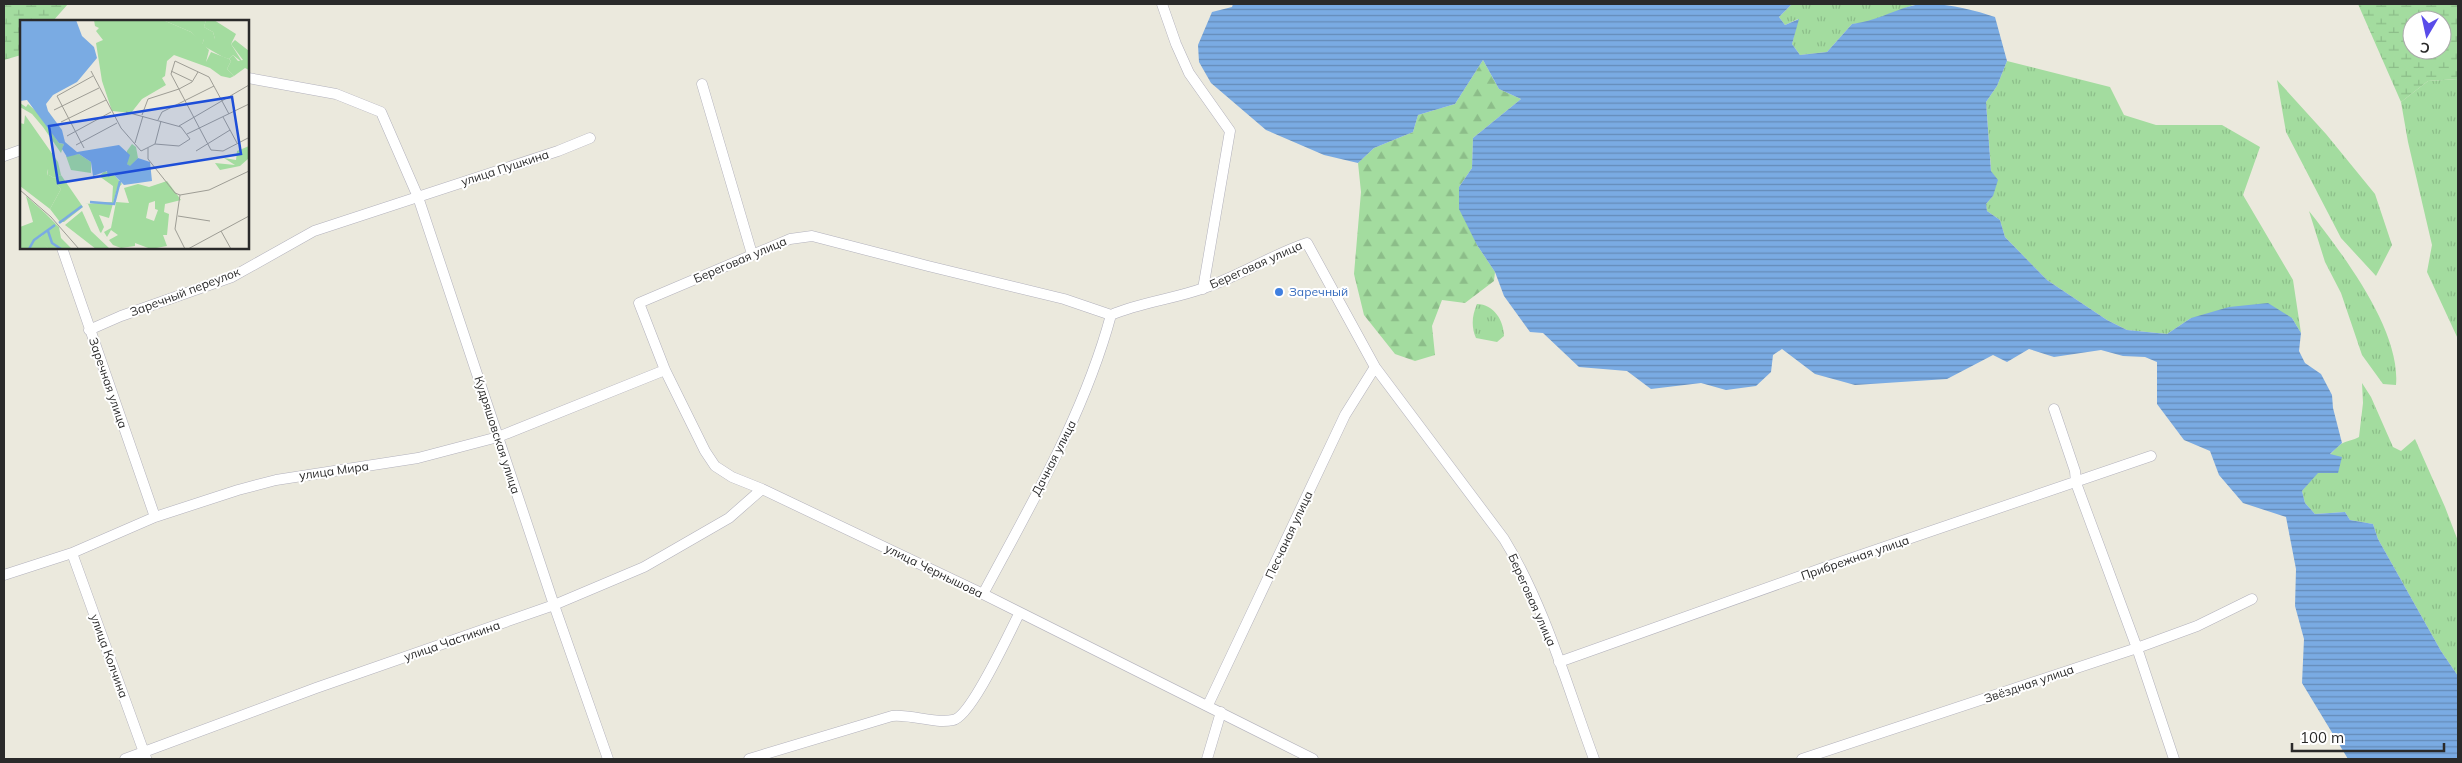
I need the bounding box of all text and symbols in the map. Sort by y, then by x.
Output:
north arrow [2402,10,2452,60]
inset map [20,20,249,249]
text: С [2419,38,2431,57]
street label: улица Пушкина [459,146,551,189]
street label: Береговая улица [691,233,789,286]
street label: Береговая улица [1207,237,1304,292]
street label: Заречный переулок [128,263,242,319]
place label: Заречный [1289,284,1348,299]
marker: Заречный [1273,286,1285,298]
street label: Заречная улица [86,335,131,430]
street label: Кудряшовская улица [471,374,524,496]
street label: Дачная улица [1028,417,1079,498]
street label: улица Мира [298,458,370,483]
street label: Песчаная улица [1262,488,1315,581]
street label: Прибрежная улица [1799,532,1911,583]
street label: улица Чернышова [883,540,986,601]
street label: Береговая улица [1505,551,1560,648]
street label: улица Колчина [87,612,132,700]
street label: улица Частикина [402,617,502,664]
street label: Звёздная улица [1982,661,2076,706]
scale bar [2292,720,2444,752]
text: 100 m [2300,728,2344,747]

